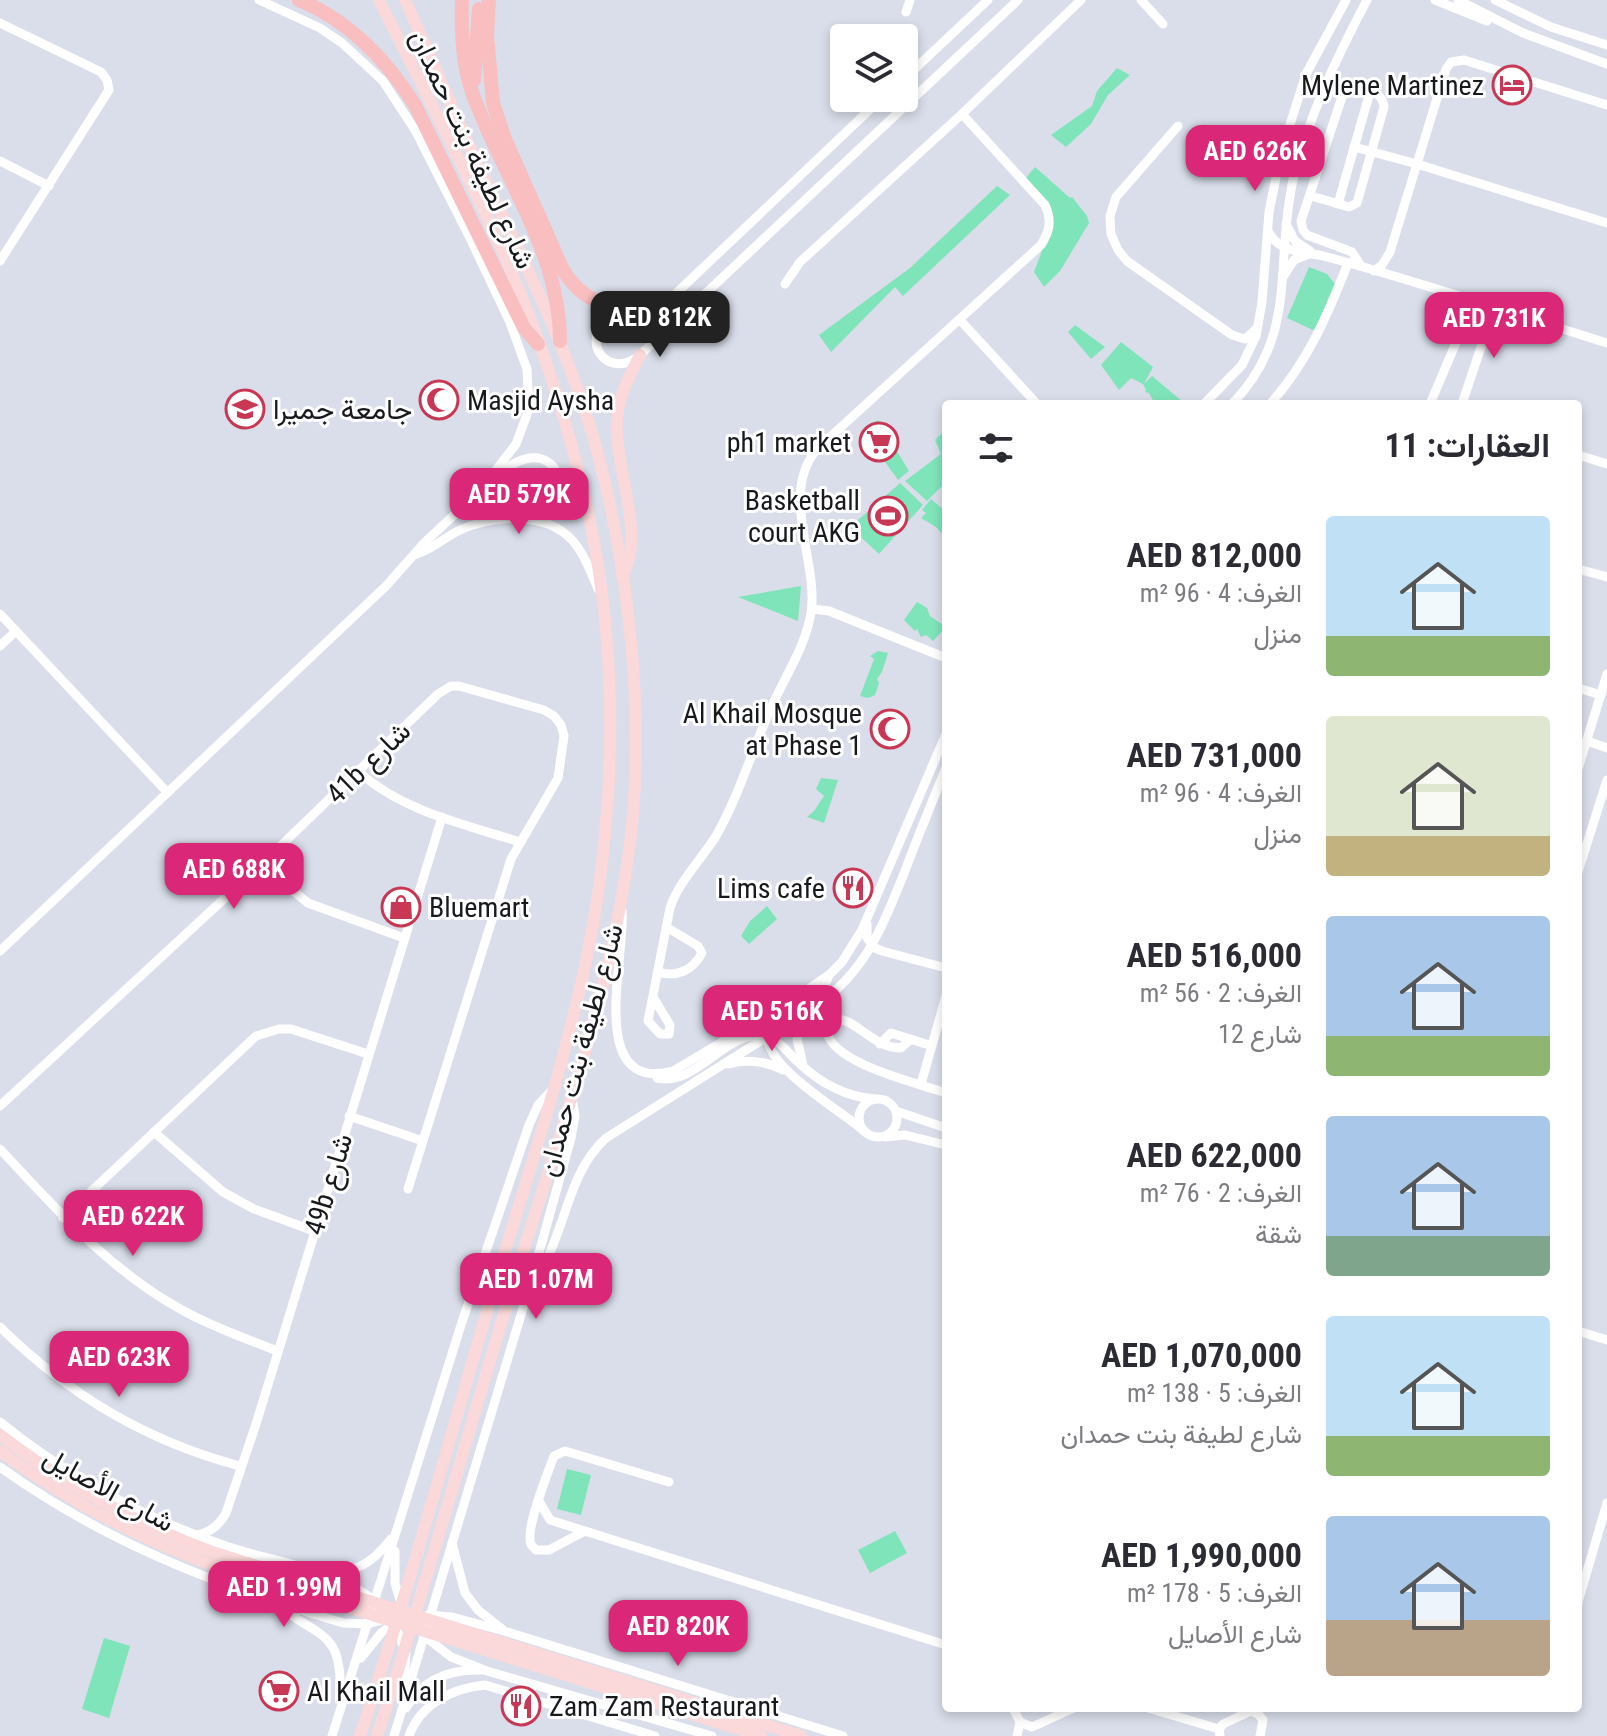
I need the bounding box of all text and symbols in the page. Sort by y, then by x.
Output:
street label: شارع لطيفة بنت حمدان [401,24,542,275]
map controls [830,24,918,112]
button: layers [830,24,918,112]
hotel icon: Mylene Martinez [1491,64,1533,106]
place label: Mylene Martinez [1301,69,1484,102]
pin: AED 626K [1172,125,1338,193]
text: AED 626K [1204,136,1306,166]
pin: AED 812K [577,291,743,359]
pin: AED 731K [1411,292,1577,360]
text: AED 812K [609,302,711,332]
text: AED 731K [1443,303,1545,333]
mosque icon: Masjid Aysha [418,379,460,421]
place label: Masjid Aysha [467,384,614,417]
school or university icon: جامعة جميرا [224,388,266,430]
place label: جامعة جميرا [273,393,412,427]
supermarket icon: ph1 market [858,421,900,463]
text: العقارات: 11 [1385,425,1550,465]
place label: ph1 market [727,426,851,459]
icon: filters [974,426,1018,470]
pin: AED 579K [436,468,602,536]
text: AED 579K [468,479,570,509]
place label: Basketball court AKG [745,484,860,549]
sports icon: Basketball court AKG [867,495,909,537]
text: AED 812,000 [1127,535,1302,575]
icon: home [1390,548,1486,644]
text: الغرف: 4 · 96 m² [1140,578,1302,608]
text: منزل [1253,619,1302,649]
place label: Al Khail Mosque at Phase 1 [683,697,862,762]
mosque icon: Al Khail Mosque at Phase 1 [869,708,911,750]
street label: 41b شارع [319,714,419,812]
text: AED 731,000 [1127,735,1302,775]
icon: home [1390,748,1486,844]
text: الغرف: 4 · 96 m² [1140,778,1302,808]
text: منزل [1253,819,1302,849]
pin: AED 688K [151,843,317,911]
text: AED 688K [183,854,285,884]
restaurant icon: Lims cafe [832,867,874,909]
place label: Lims cafe [717,872,825,905]
shop icon: Bluemart [380,886,422,928]
place label: Bluemart [429,891,529,924]
street label: شارع لطيفة بنت حمدان [531,920,632,1180]
text: AED 516,000 [1127,935,1302,975]
icon: home [1390,948,1486,1044]
text: الغرف: 2 · 56 m² [1140,978,1302,1008]
pin: AED 516K [689,985,855,1053]
text: AED 516K [721,996,823,1026]
text: شارع 12 [1218,1019,1302,1049]
street label: 49b شارع [297,1129,361,1239]
text: AED 622,000 [1127,1135,1302,1175]
icon: home [1390,1148,1486,1244]
text: الغرف: 2 · 76 m² [1140,1178,1302,1208]
pin: AED 622K [50,1190,216,1258]
text: AED 622K [82,1201,184,1231]
text: شقة [1255,1219,1302,1249]
pin: AED 1.07M [444,1253,628,1321]
text: AED 1.07M [478,1264,594,1294]
pin: AED 623K [36,1331,202,1399]
text: AED 1,070,000 [1101,1335,1302,1375]
text: AED 623K [68,1342,170,1372]
icon: home [1390,1348,1486,1444]
text: الغرف: 5 · 138 m² [1127,1378,1302,1408]
text: شارع لطيفة بنت حمدان [1061,1419,1302,1449]
street label: شارع الأصايل [37,1440,180,1541]
text: AED 1,990,000 [1101,1535,1302,1575]
icon: home [1390,1548,1486,1644]
pin: AED 1.99M [192,1561,376,1629]
text: AED 1.99M [226,1572,342,1602]
text: الغرف: 5 · 178 m² [1127,1578,1302,1608]
pin: AED 820K [595,1600,761,1668]
text: AED 820K [627,1611,729,1641]
text: شارع الأصايل [1168,1619,1302,1649]
supermarket icon: Al Khail Mall [258,1670,300,1712]
place label: Al Khail Mall [307,1675,445,1708]
restaurant icon: Zam Zam Restaurant [500,1685,542,1727]
place label: Zam Zam Restaurant [549,1690,779,1723]

